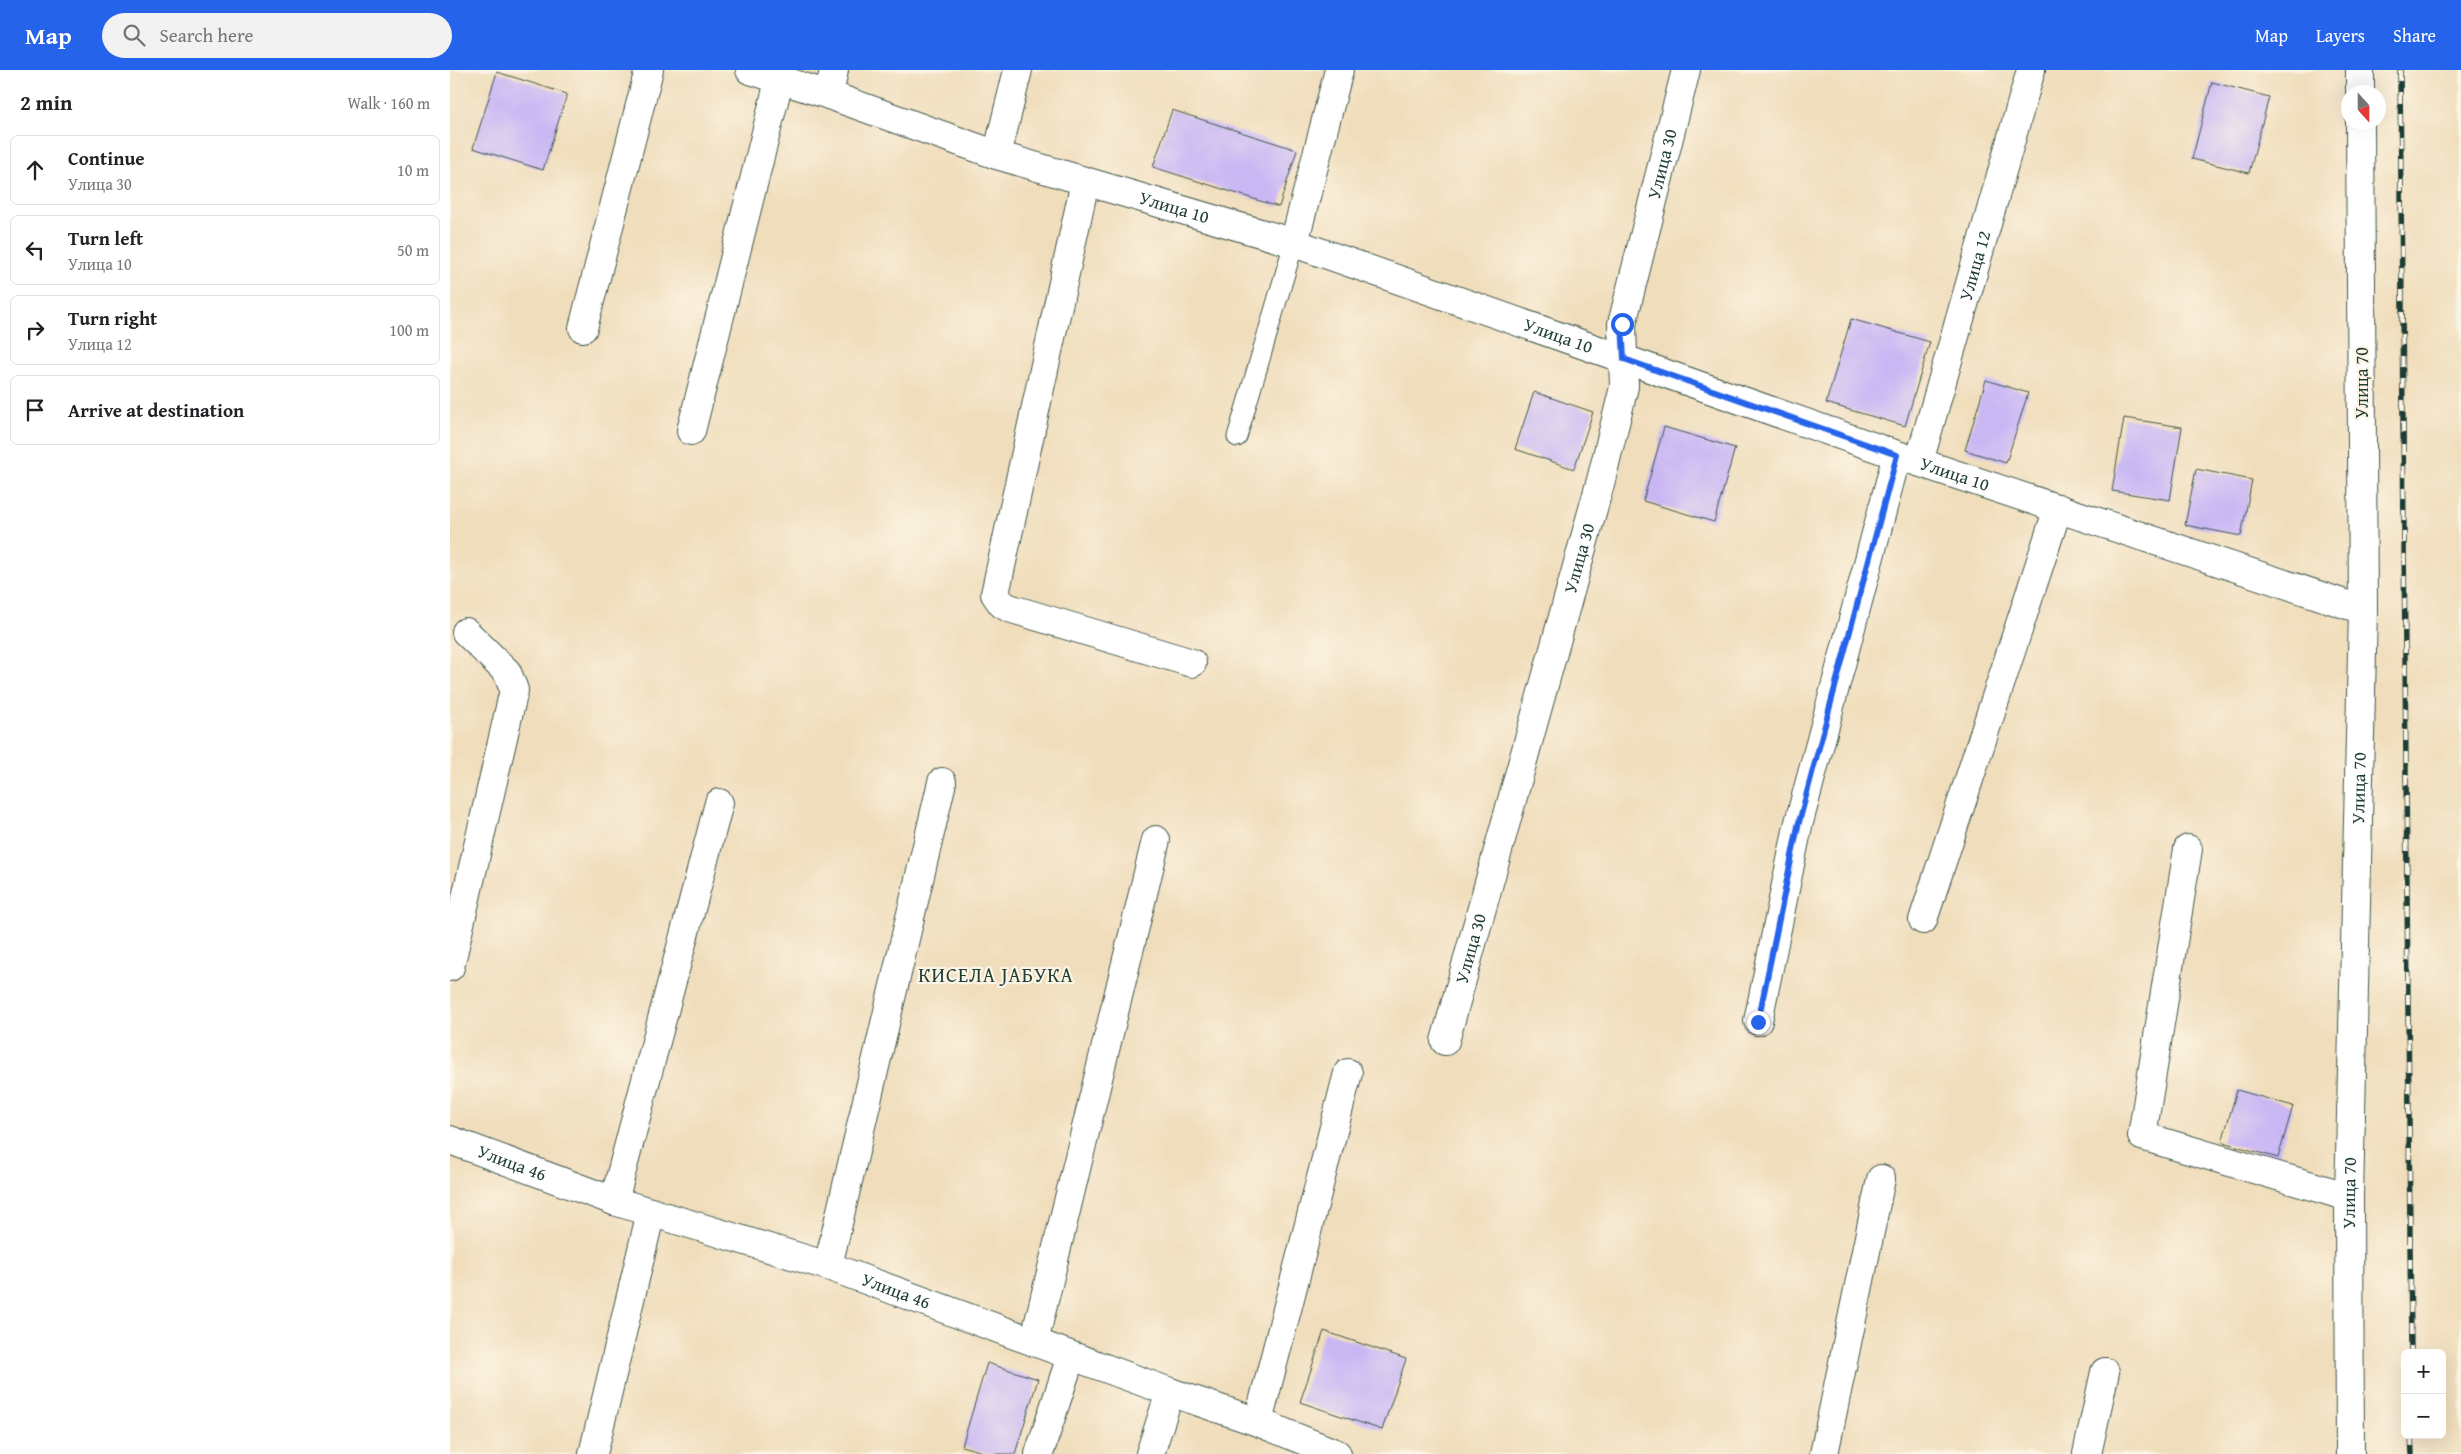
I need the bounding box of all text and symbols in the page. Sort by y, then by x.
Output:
search box [102,13,452,58]
text: Map [25,18,72,53]
icon: search [120,21,148,49]
text: Search here [160,21,253,49]
text: Map [2255,22,2288,49]
text: Layers [2316,22,2365,49]
text: Share [2393,22,2436,49]
north arrow [2341,85,2386,130]
text: 2 min [20,87,72,118]
text: Walk · 160 m [347,91,430,115]
street label: Улица 30 [1640,126,1684,202]
text: Continue [68,144,145,172]
icon: ahead [21,156,49,184]
text: 10 m [397,158,429,182]
text: Улица 30 [68,172,132,196]
street label: Улица 10 [1136,184,1213,230]
text: Turn left [68,224,143,252]
street label: Улица 12 [1952,228,1997,304]
icon: left [21,236,49,264]
text: 50 m [397,238,429,262]
text: Улица 10 [68,252,132,276]
text: Turn right [68,304,157,332]
street label: Улица 10 [1520,311,1597,360]
route start [1611,313,1634,336]
icon: right [21,316,49,344]
text: 100 m [389,318,429,342]
text: Улица 12 [68,332,132,356]
street label: Улица 70 [2348,347,2375,419]
icon: arrive [21,396,49,424]
text: Arrive at destination [68,396,244,424]
street label: Улица 10 [1917,450,1993,498]
street label: Улица 30 [1556,520,1601,596]
street label: Улица 70 [2344,752,2373,824]
street label: Улица 30 [1448,910,1493,987]
district label: КИСЕЛА ЈАБУКА [918,960,1074,989]
route end [1747,1011,1770,1034]
street label: Улица 46 [474,1137,550,1188]
street label: Улица 70 [2335,1156,2363,1229]
street label: Улица 46 [858,1265,934,1316]
map controls [2401,1349,2446,1439]
button: + [2401,1349,2446,1394]
button: − [2401,1394,2446,1439]

